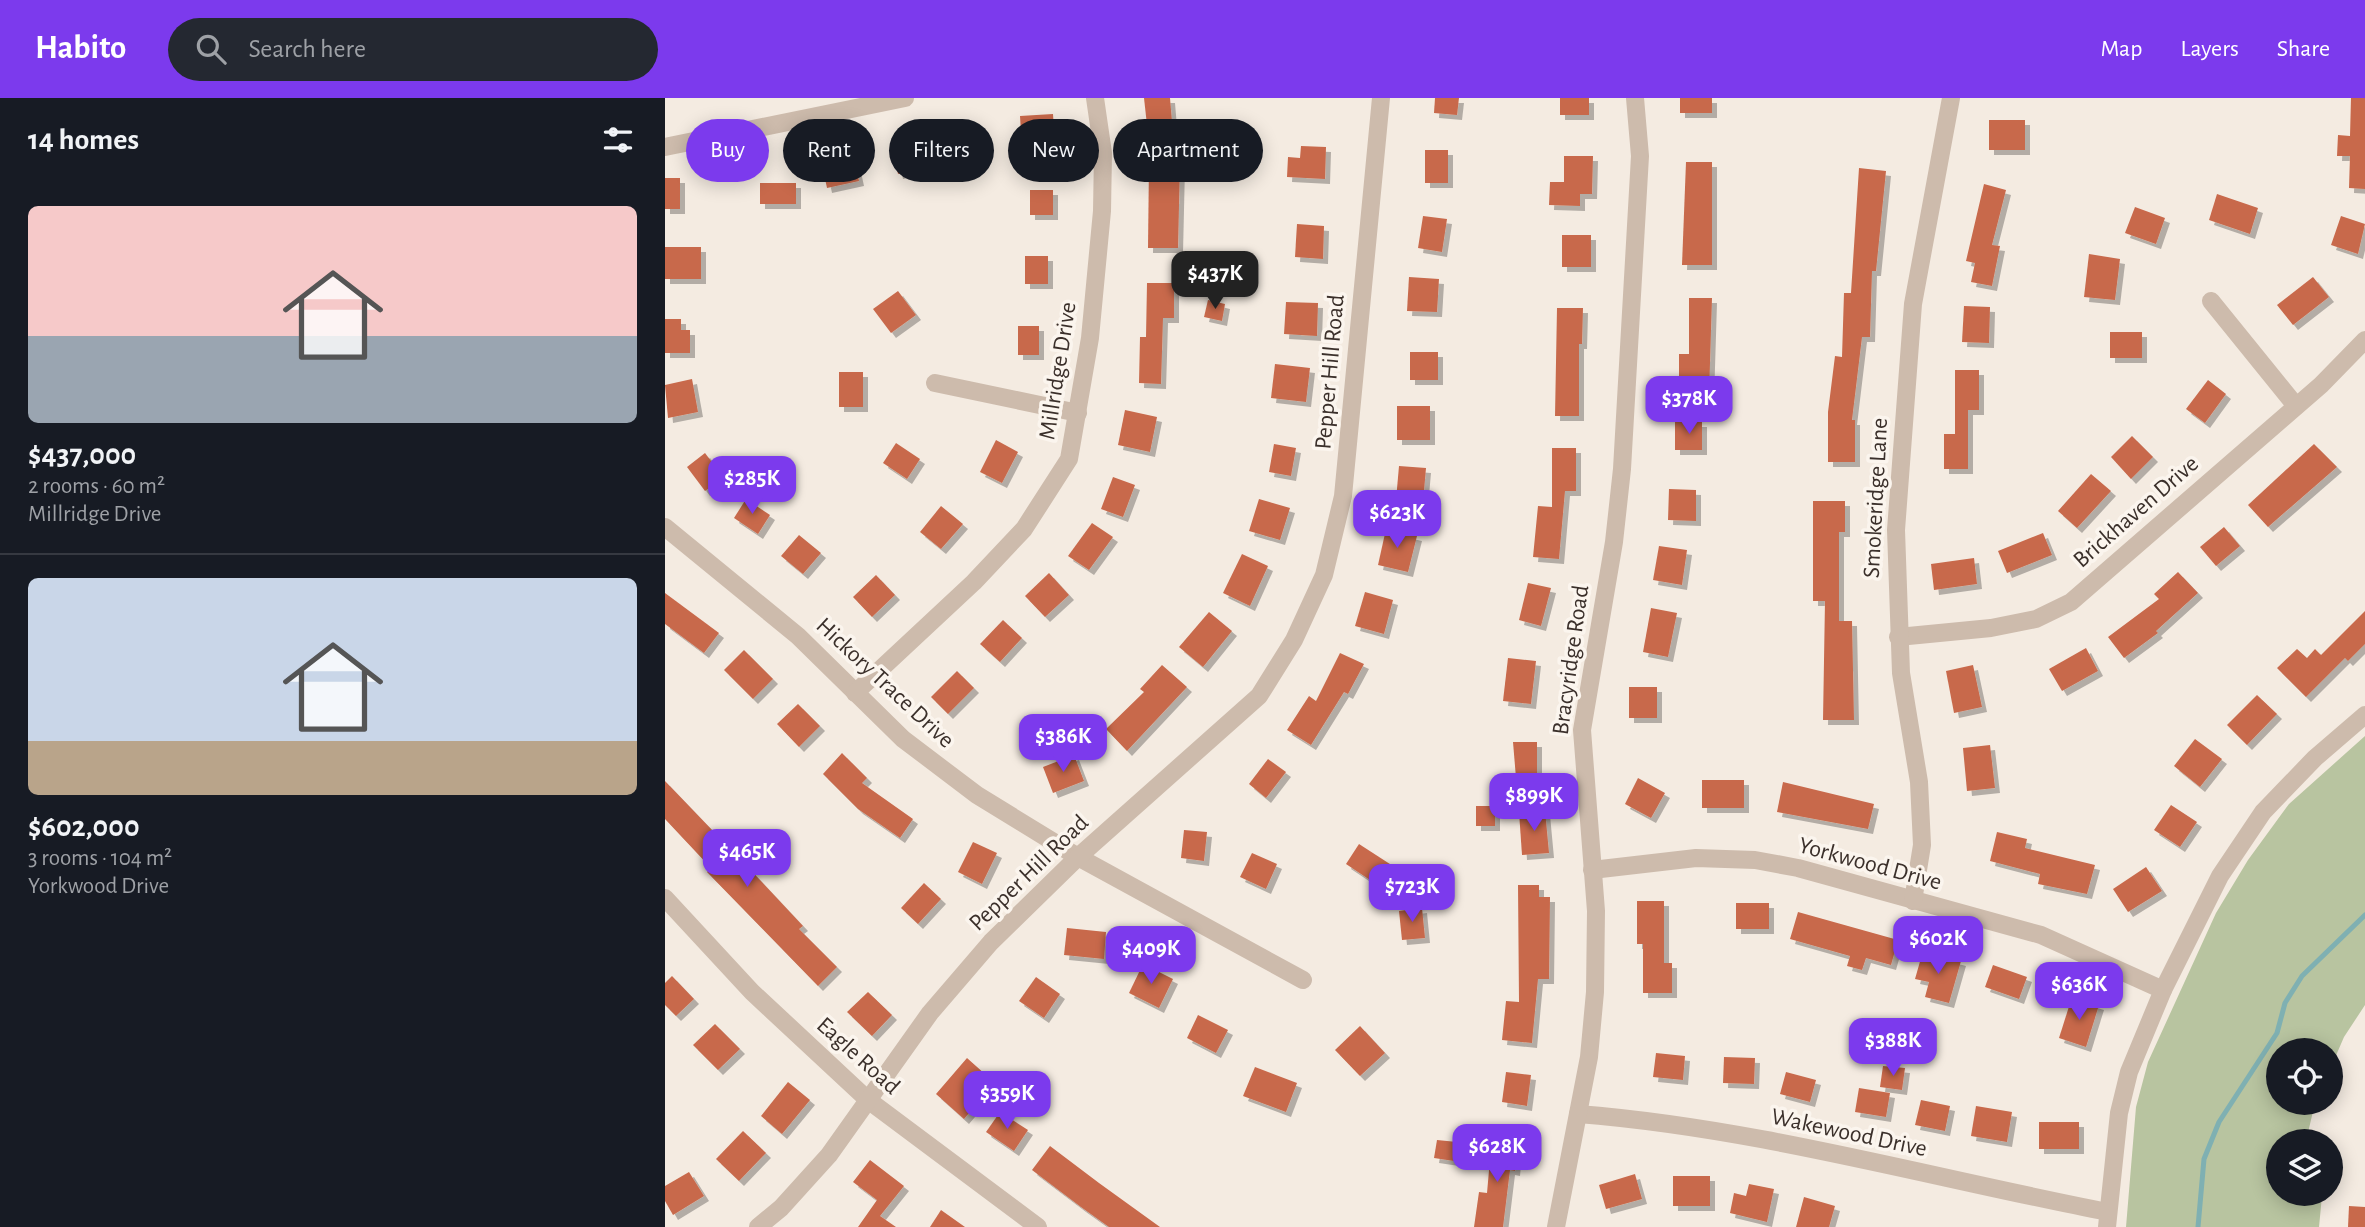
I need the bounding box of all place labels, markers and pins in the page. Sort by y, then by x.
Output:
pin: $437K [1166,252,1264,311]
pin: $378K [1640,376,1738,436]
pin: $285K [703,456,801,516]
pin: $623K [1348,490,1446,550]
pin: $386K [1014,714,1112,774]
pin: $899K [1485,774,1583,833]
pin: $465K [698,830,796,889]
pin: $723K [1363,864,1461,924]
pin: $602K [1889,916,1987,976]
pin: $409K [1102,926,1200,986]
pin: $636K [2030,962,2128,1022]
pin: $388K [1844,1018,1942,1078]
pin: $359K [958,1072,1056,1131]
pin: $628K [1448,1124,1546,1184]

